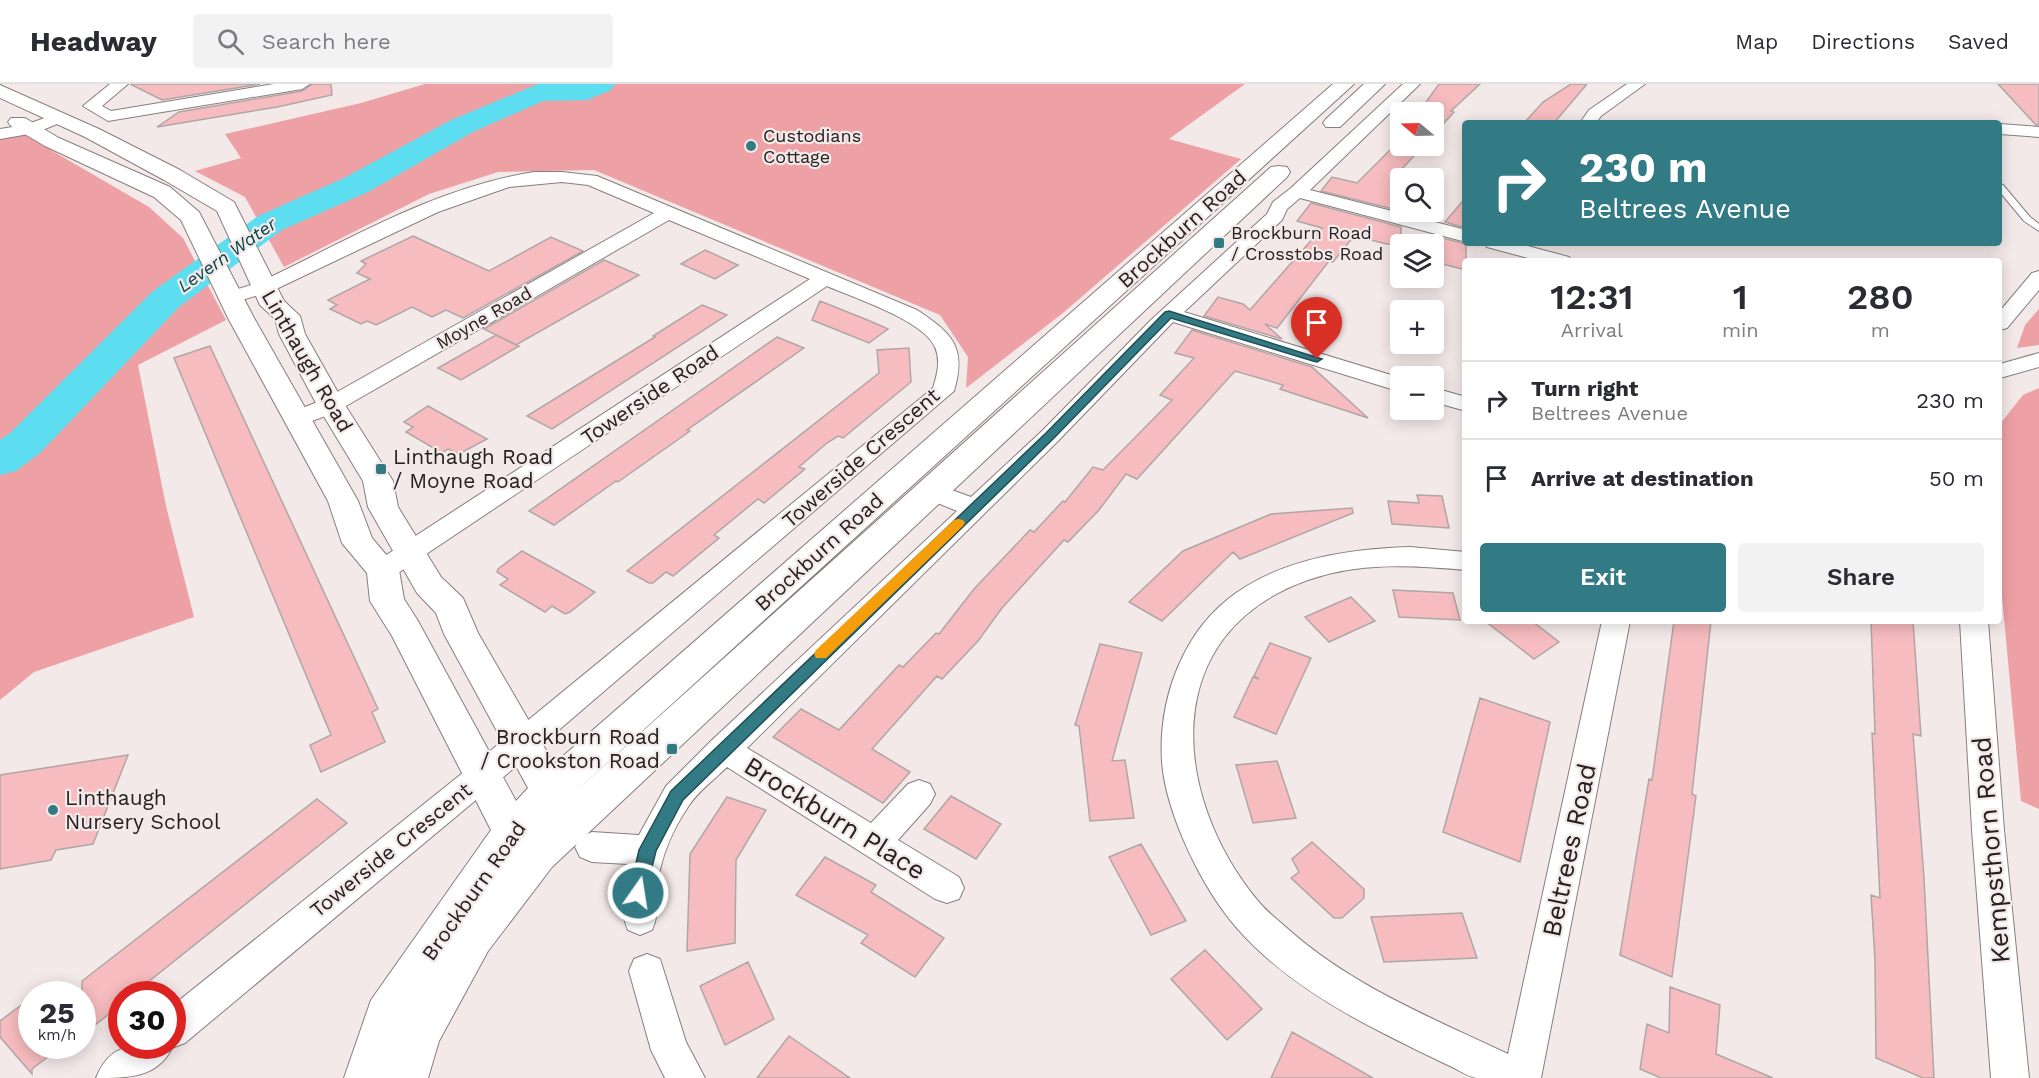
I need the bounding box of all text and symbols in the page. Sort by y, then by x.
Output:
search box [193,14,613,68]
text: Headway [30,25,157,58]
icon: search [214,25,247,58]
text: Search here [262,29,391,54]
text: Map [1735,29,1778,54]
text: Directions [1811,29,1915,54]
text: Saved [1948,29,2009,54]
north arrow [1390,102,1444,156]
map controls [1390,102,1444,420]
place label: Custodians Cottage [763,125,861,167]
marker: Custodians Cottage [744,139,758,153]
text: 230 m [1579,143,1708,192]
icon: right [1480,144,1558,222]
street label: Brockburn Road [1112,164,1251,293]
button: search [1390,168,1444,222]
text: Beltrees Avenue [1579,193,1791,225]
water label: Levern Water [174,212,281,296]
place label: Brockburn Road / Crosstobs Road [1231,222,1383,264]
button: layers [1390,234,1444,288]
marker: Brockburn Road / Crosstobs Road [1212,236,1226,250]
text: 12:31 [1550,276,1634,318]
text: 1 [1733,276,1748,318]
text: 280 [1847,276,1914,318]
street label: Moyne Road [432,282,535,353]
street label: Linthaugh Road [257,285,358,436]
pin [1291,297,1342,359]
button: + [1390,300,1444,354]
icon: arrive [1300,306,1333,339]
text: Arrival [1561,318,1623,342]
text: min [1722,318,1759,342]
text: m [1871,318,1890,342]
street label: Towerside Road [576,339,723,450]
button: − [1390,366,1444,420]
text: Turn right [1531,376,1638,401]
street label: Towerside Crescent [777,382,945,533]
icon: right [1480,384,1513,417]
text: 230 m [1916,388,1984,413]
text: Beltrees Avenue [1531,401,1688,425]
place label: Linthaugh Road / Moyne Road [393,444,553,493]
marker: Linthaugh Road / Moyne Road [374,462,388,476]
icon: arrive [1480,462,1513,495]
text: Arrive at destination [1531,466,1754,491]
text: 50 m [1929,466,1984,491]
street label: Brockburn Road [749,487,888,616]
button: Exit [1480,543,1726,612]
button: Share [1738,543,1984,612]
place label: Brockburn Road / Crookston Road [480,724,660,773]
street label: Kempsthorn Road [1966,735,2016,965]
marker: Brockburn Road / Crookston Road [665,742,679,756]
street label: Brockburn Place [739,750,931,886]
street label: Beltrees Road [1536,761,1602,939]
street label: Towerside Crescent [305,777,477,922]
place label: Linthaugh Nursery School [65,785,221,834]
marker: Linthaugh Nursery School [46,803,60,817]
street label: Brockburn Road [416,816,531,965]
position arrow [606,861,670,925]
speed limit sign: 30 [108,981,186,1059]
text: 25 [39,995,75,1030]
text: km/h [38,1026,76,1044]

